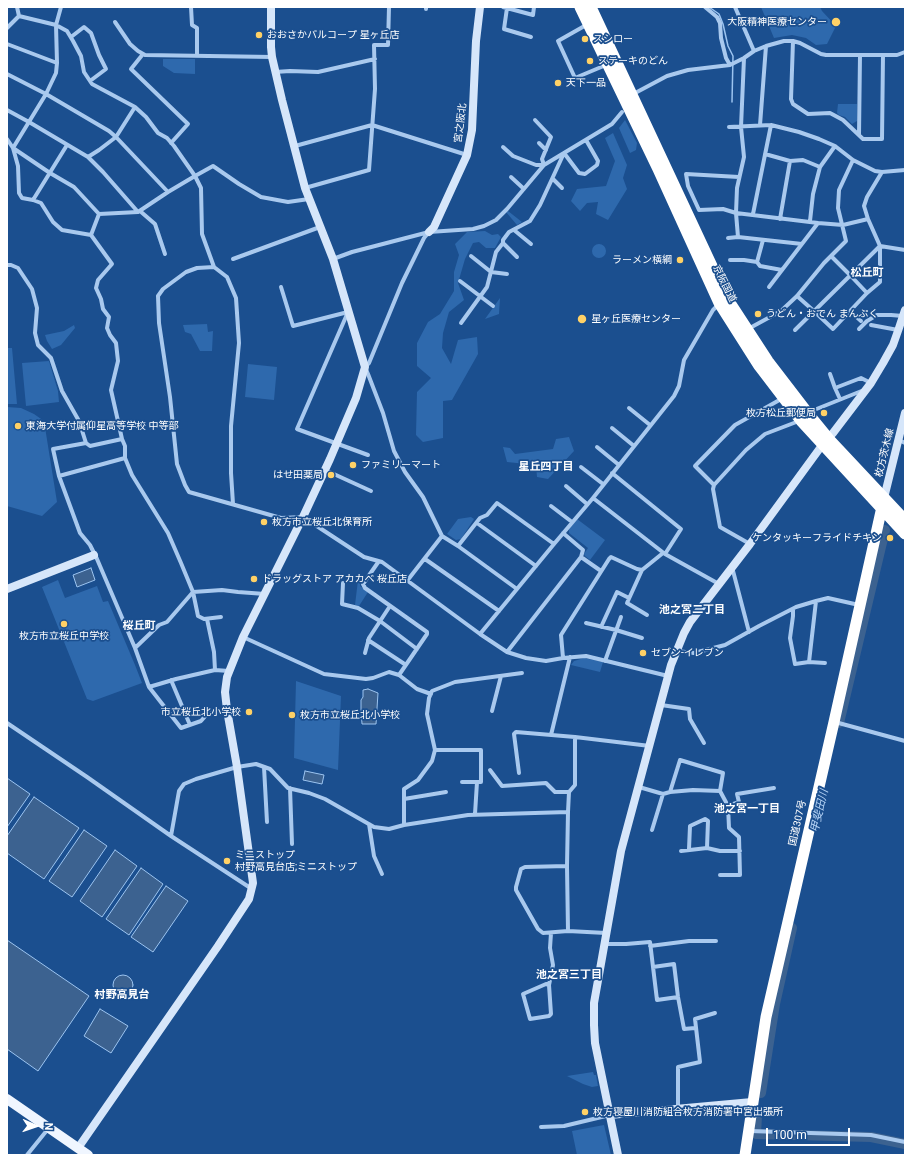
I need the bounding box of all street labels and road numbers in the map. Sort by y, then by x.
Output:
street label: 宮之阪北 [453,102,469,144]
street label: 京阪国道 [710,263,738,305]
street label: 枚方茨木線 [873,427,897,479]
street label: 国道307号 [787,799,809,847]

